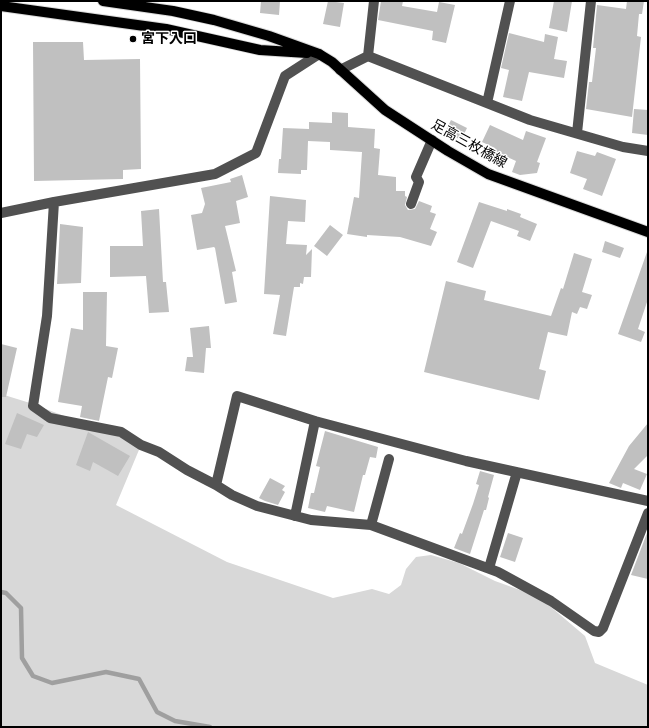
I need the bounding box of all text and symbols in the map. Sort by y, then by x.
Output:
place label: 宮下入口 [141,31,197,47]
marker: 宮下入口 [128,34,138,44]
street label: 足高三枚橋線 [428,116,510,172]

